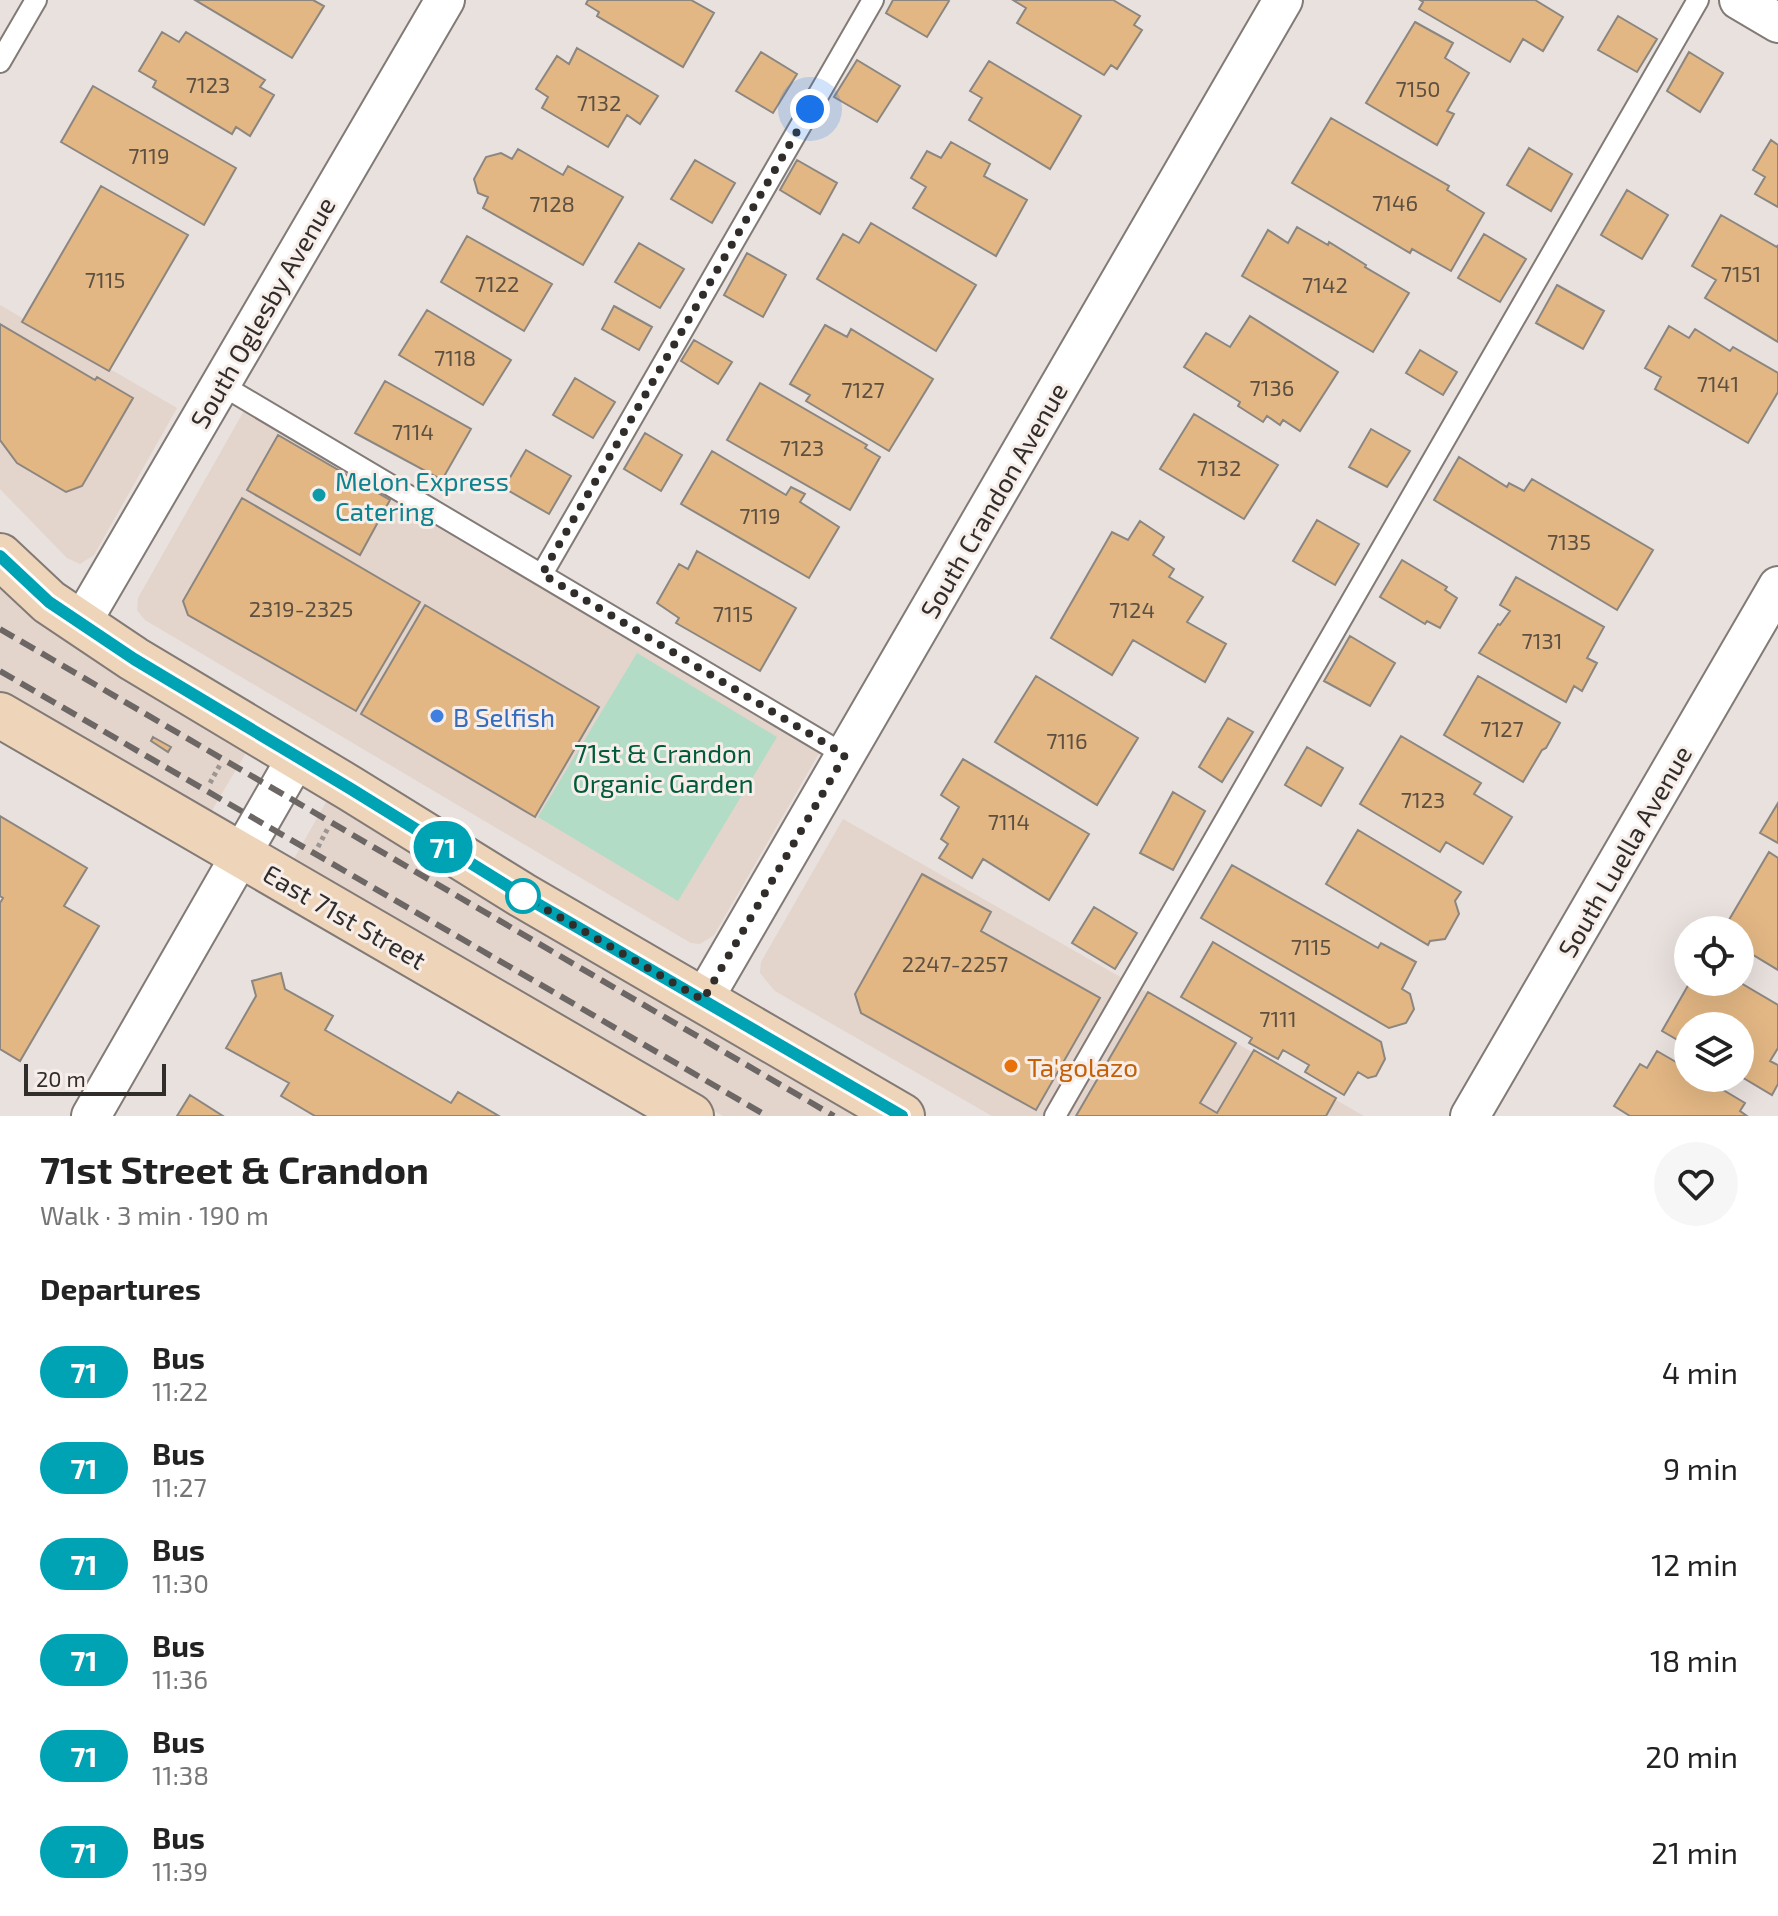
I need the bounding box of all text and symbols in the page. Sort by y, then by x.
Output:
house number: 7123 [186,71,230,97]
house number: 7150 [1395,75,1441,101]
house number: 7132 [577,89,621,115]
your location [790,89,830,129]
house number: 7119 [128,142,170,168]
house number: 7146 [1372,189,1418,215]
house number: 7128 [529,190,575,216]
street label: South Oglesby Avenue [183,191,341,433]
house number: 7151 [1721,260,1761,286]
house number: 7115 [85,266,125,292]
house number: 7122 [475,270,519,296]
house number: 7142 [1302,271,1348,297]
house number: 7118 [434,344,476,370]
house number: 7141 [1697,370,1739,396]
house number: 7136 [1250,374,1294,400]
house number: 7127 [841,376,885,402]
street label: South Crandon Avenue [913,377,1073,623]
house number: 7114 [392,418,434,444]
house number: 7123 [780,434,824,460]
house number: 7132 [1197,454,1241,480]
place label: Melon Express Catering [335,465,509,526]
marker: Melon Express Catering [310,486,328,504]
house number: 7119 [739,502,781,528]
house number: 7135 [1547,528,1591,554]
house number: 2319-2325 [249,595,353,621]
house number: 7124 [1109,596,1155,622]
house number: 7115 [713,600,753,626]
house number: 7131 [1521,627,1563,653]
place label: B Selfish [453,701,555,732]
marker: B Selfish [428,707,446,725]
house number: 7127 [1480,715,1524,741]
house number: 7116 [1046,727,1088,753]
park label: 71st & Crandon Organic Garden [572,737,754,798]
street label: South Luella Avenue [1551,740,1697,962]
house number: 7123 [1401,786,1445,812]
house number: 7114 [988,808,1030,834]
line badge: 71 [407,821,479,873]
text: 71 [430,830,456,864]
street label: East 71st Street [258,857,432,975]
unlabelled marker [506,879,540,913]
map controls [1674,916,1754,1092]
button: locate [1674,916,1754,996]
house number: 7115 [1291,933,1331,959]
house number: 2247-2257 [902,950,1008,976]
house number: 7111 [1259,1005,1297,1031]
button: layers [1674,1012,1754,1092]
place label: Ta'golazo [1027,1051,1138,1082]
marker: Ta'golazo [1002,1057,1020,1075]
scale bar [24,1060,166,1096]
text: 20 m [36,1065,86,1091]
button: heart [1654,1142,1738,1226]
text: 71st Street & Crandon [40,1146,429,1192]
text: Walk · 3 min · 190 m [40,1199,269,1230]
text: Departures [40,1270,201,1306]
text: Bus [152,1339,205,1375]
text: 4 min [1662,1354,1738,1390]
text: 71 [71,1355,97,1389]
text: 11:22 [152,1375,208,1406]
text: Bus [152,1435,205,1471]
text: 9 min [1663,1450,1738,1486]
text: 71 [71,1451,97,1485]
text: 11:27 [152,1471,207,1502]
text: Bus [152,1531,205,1567]
text: 12 min [1651,1546,1738,1582]
text: 71 [71,1547,97,1581]
text: 11:30 [152,1567,209,1598]
text: Bus [152,1627,205,1663]
text: 18 min [1650,1642,1738,1678]
text: 71 [71,1643,97,1677]
text: 11:36 [152,1663,208,1694]
text: Bus [152,1723,205,1759]
text: 20 min [1645,1738,1738,1774]
text: 71 [71,1739,97,1773]
text: 11:38 [152,1759,209,1790]
text: Bus [152,1819,205,1855]
text: 21 min [1651,1834,1738,1870]
text: 71 [71,1835,97,1869]
text: 11:39 [152,1855,208,1886]

